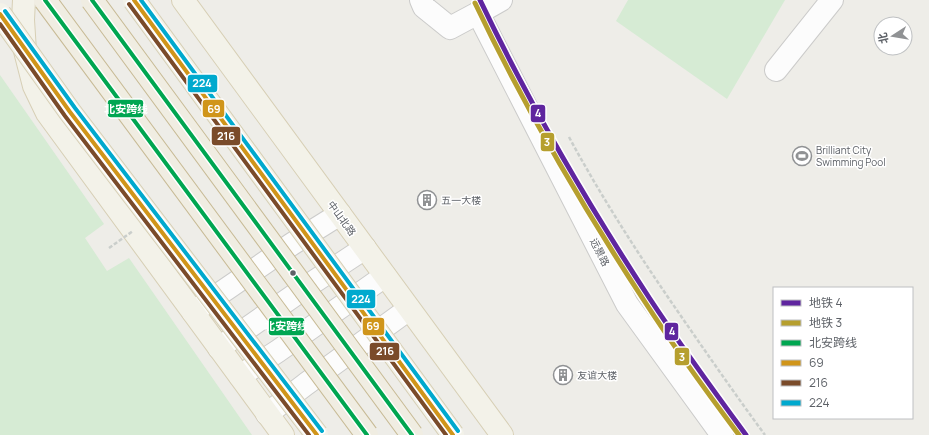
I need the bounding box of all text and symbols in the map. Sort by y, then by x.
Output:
north arrow [873,16,913,56]
text: 北 [874,31,891,45]
line badge: 224 [187,74,218,93]
text: 224 [192,75,212,90]
line badge: 北安跨线 [107,99,144,118]
line badge: 69 [202,99,225,118]
text: 北安跨线 [104,101,148,116]
text: 69 [207,101,221,116]
line badge: 4 [530,104,546,123]
text: 4 [535,105,542,120]
line badge: 216 [211,126,241,146]
text: 216 [217,128,235,143]
line badge: 3 [540,132,555,152]
text: 3 [544,134,550,149]
place label: Brilliant City Swimming Pool [816,143,886,169]
sports icon: Brilliant City Swimming Pool [791,145,813,167]
building icon: 五一大楼 [416,189,438,211]
place label: 五一大楼 [441,193,481,207]
street label: 中山北路 [325,198,359,238]
street label: 远景路 [587,235,613,269]
unlabelled marker [288,268,298,278]
legend [773,287,913,419]
line badge: 224 [346,289,376,309]
text: 224 [351,291,371,306]
text: 地铁 4 [809,294,842,311]
text: 地铁 3 [809,314,842,331]
line badge: 北安跨线 [268,317,305,336]
line badge: 69 [362,317,385,336]
text: 北安跨线 [264,318,308,333]
text: 69 [366,318,380,333]
line badge: 4 [664,322,679,341]
text: 4 [669,323,676,338]
text: 北安跨线 [809,334,857,351]
line badge: 216 [369,342,400,361]
text: 216 [376,343,394,358]
line badge: 3 [674,347,690,366]
text: 3 [679,349,685,364]
text: 69 [809,354,824,371]
building icon: 友谊大楼 [552,364,574,386]
place label: 友谊大楼 [577,368,617,382]
text: 216 [809,374,828,391]
text: 224 [809,394,830,411]

